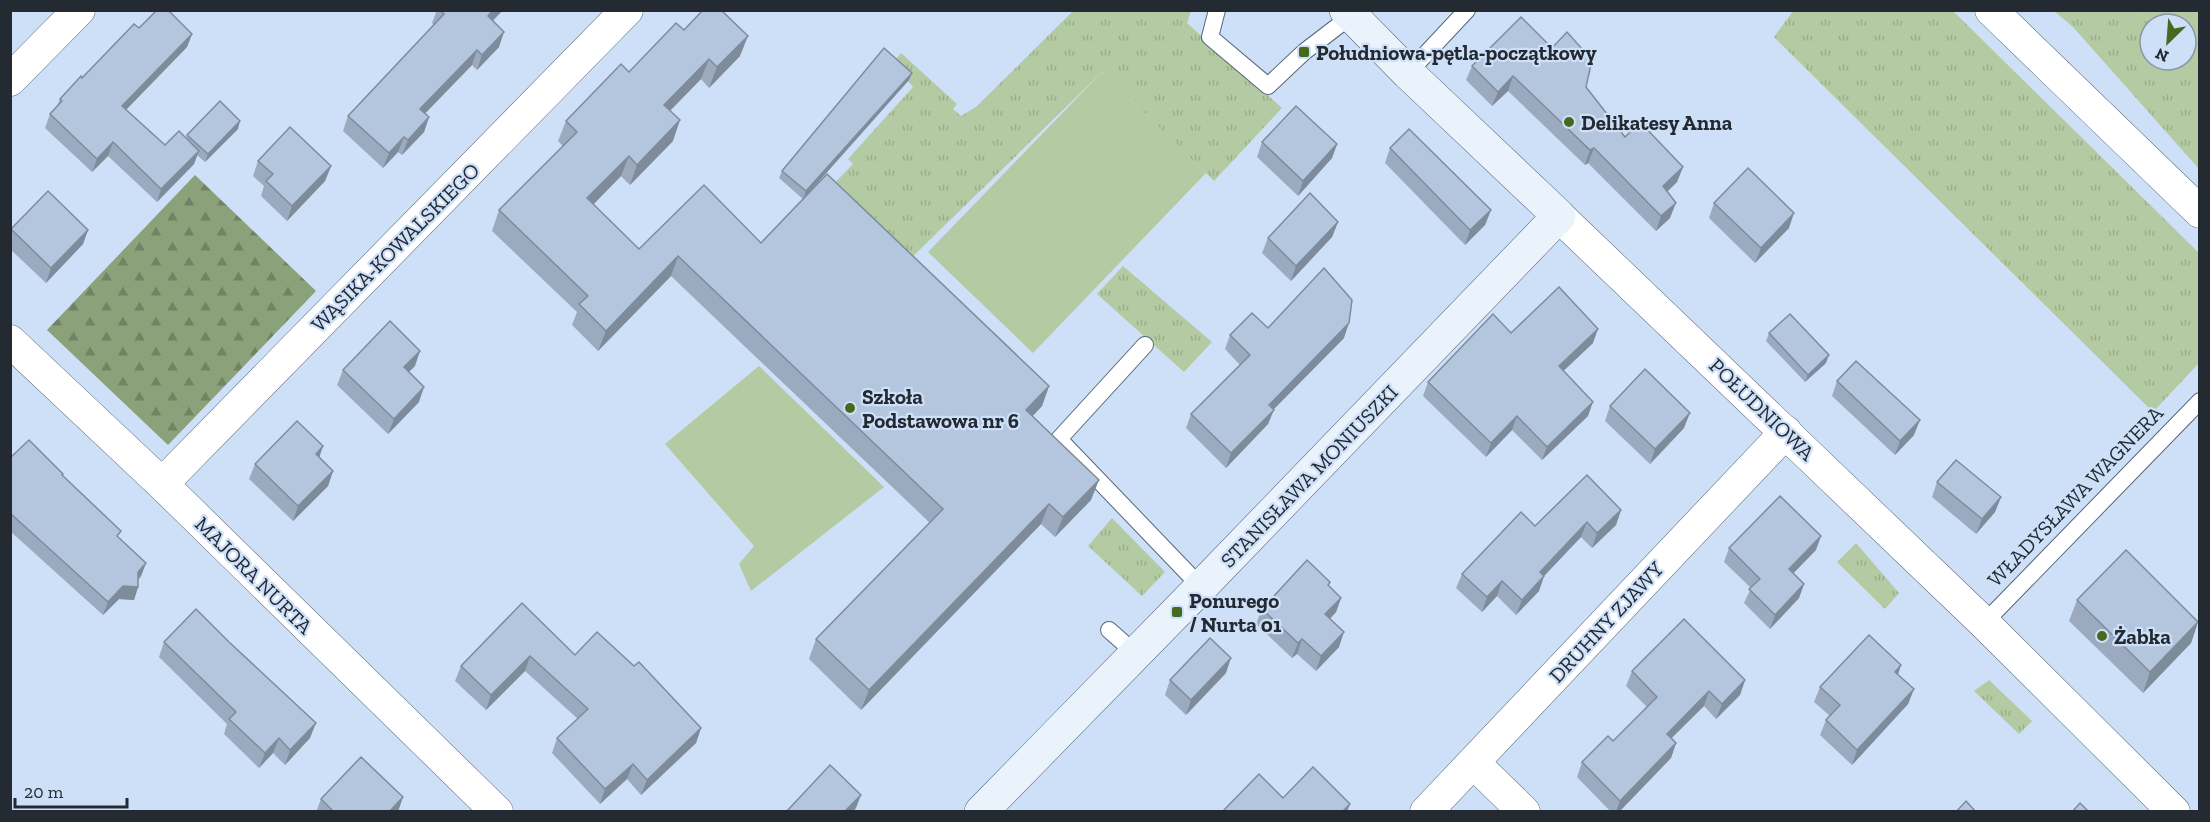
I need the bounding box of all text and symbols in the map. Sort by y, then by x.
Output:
north arrow [2138,12,2198,72]
place label: Południowa-pętla-początkowy [1316,40,1597,65]
text: N [2152,44,2171,66]
marker: Południowa-pętla-początkowy [1297,45,1311,59]
place label: Delikatesy Anna [1581,110,1733,135]
marker: Delikatesy Anna [1562,115,1576,129]
street label: WĄSIKA-KOWALSKIEGO [306,158,484,336]
street label: POŁUDNIOWA [1704,353,1820,466]
street label: STANISŁAWA MONIUSZKI [1215,379,1403,573]
place label: Szkoła Podstawowa nr 6 [862,384,1019,433]
street label: WŁADYSŁAWA WAGNERA [1982,400,2168,592]
marker: Szkoła Podstawowa nr 6 [843,401,857,415]
street label: MAJORA NURTA [190,511,318,639]
street label: DRUHNY ZJAWY [1543,556,1669,688]
place label: Ponurego / Nurta 01 [1189,588,1282,637]
marker: Ponurego / Nurta 01 [1170,605,1184,619]
place label: Żabka [2114,624,2171,649]
marker: Żabka [2095,629,2109,643]
scale bar [15,771,128,809]
text: 20 m [24,781,64,803]

